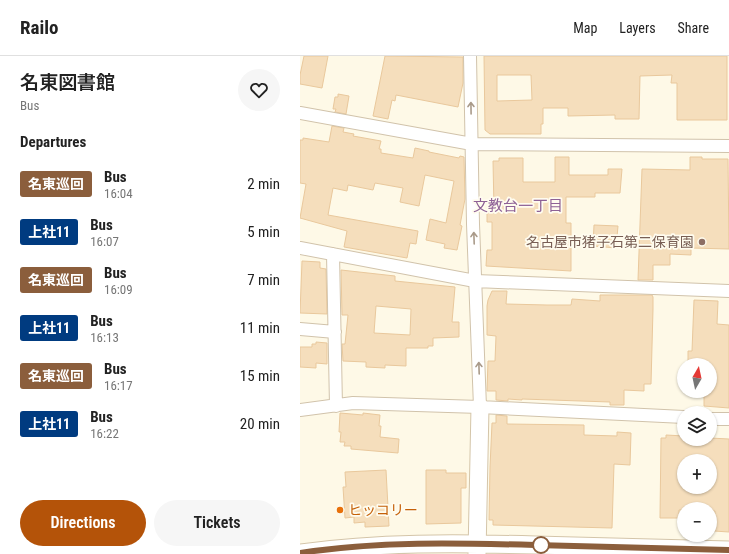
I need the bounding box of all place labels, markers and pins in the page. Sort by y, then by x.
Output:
place label: 名古屋市猪子石第二保育園 [526,234,694,250]
marker: 名古屋市猪子石第二保育園 [697,237,707,247]
place label: ヒッコリー [348,502,418,518]
marker: ヒッコリー [335,505,345,515]
unlabelled marker [532,536,550,554]

